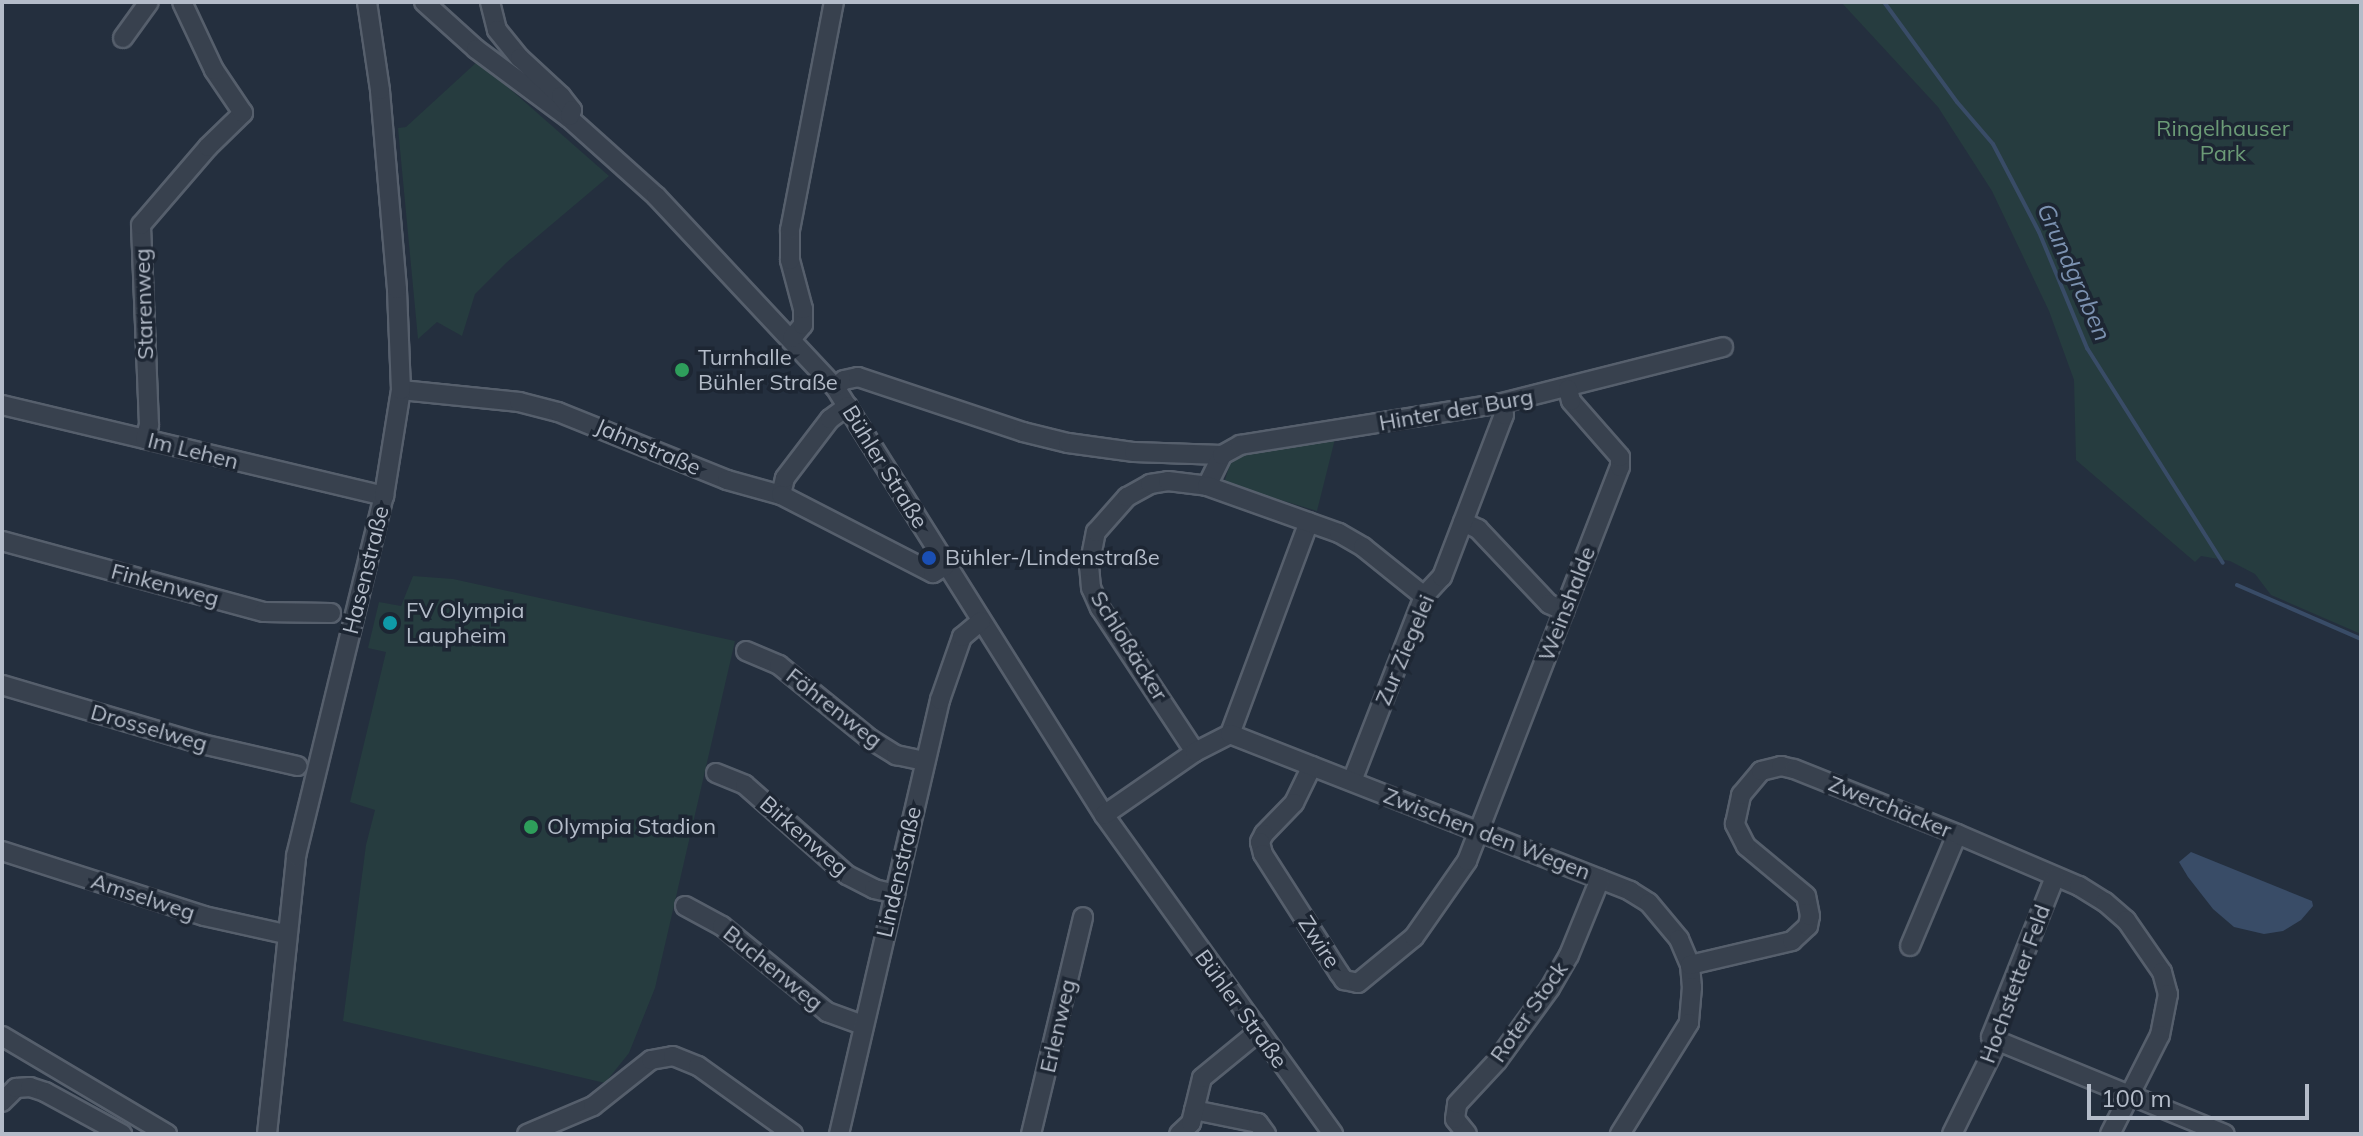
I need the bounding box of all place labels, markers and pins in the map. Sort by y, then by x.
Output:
place label: Turnhalle Bühler Straße [698,344,838,396]
marker: Turnhalle Bühler Straße [673,361,691,379]
place label: Bühler-/Lindenstraße [945,545,1160,571]
marker: Bühler-/Lindenstraße [920,549,938,567]
place label: FV Olympia Laupheim [406,597,524,648]
marker: FV Olympia Laupheim [381,614,399,632]
place label: Olympia Stadion [547,814,716,840]
marker: Olympia Stadion [522,818,540,836]

